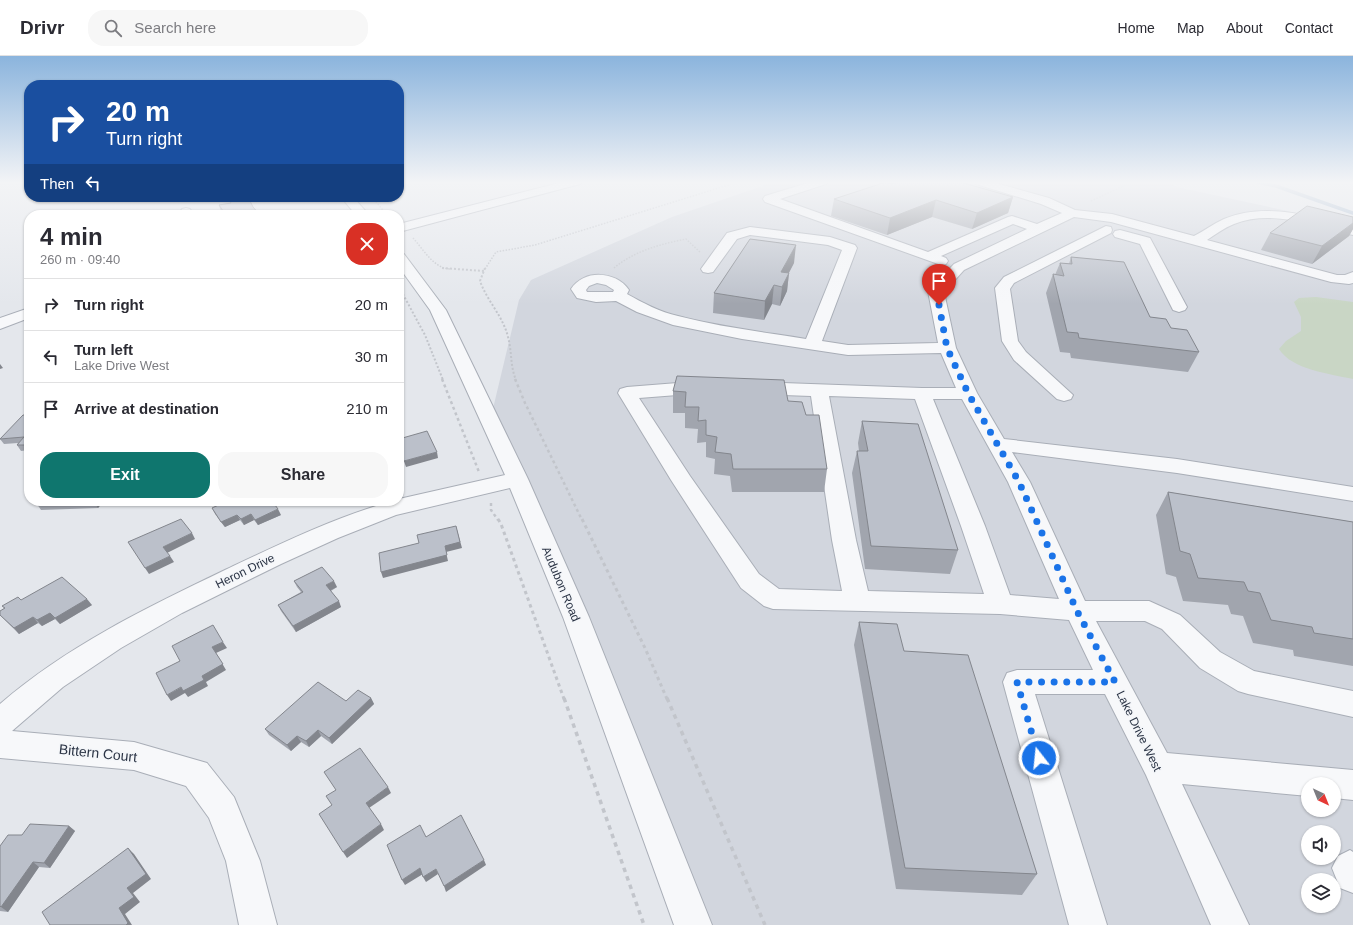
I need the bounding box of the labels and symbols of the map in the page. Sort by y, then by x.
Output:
pin [922,264,956,305]
street label: Audubon Road [539,544,583,624]
street label: Heron Drive [213,551,277,591]
street label: Lake Drive West [1113,688,1165,774]
position arrow [1018,737,1060,779]
street label: Bittern Court [58,741,138,765]
north arrow [1301,777,1341,817]

